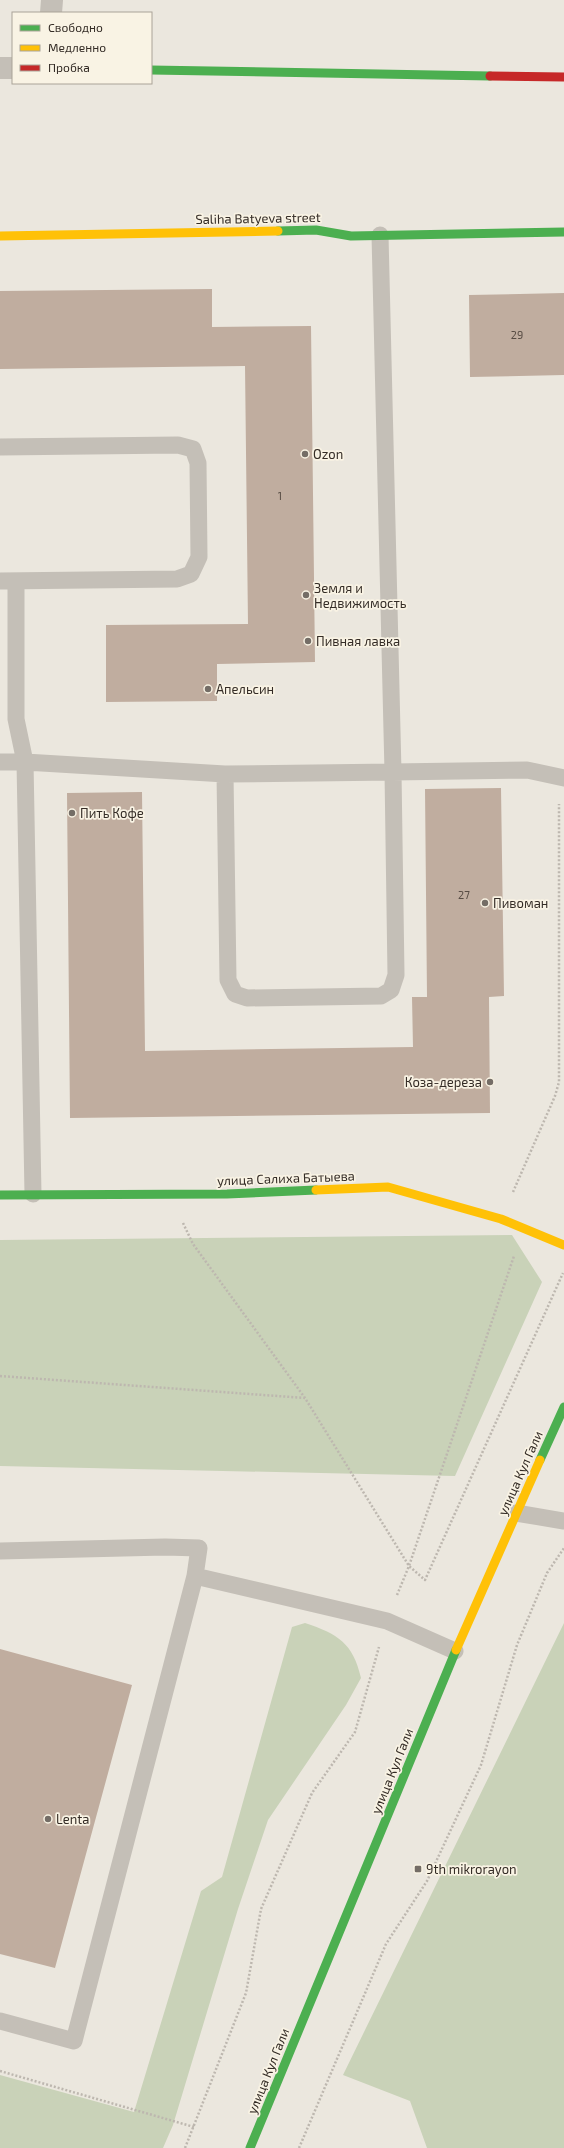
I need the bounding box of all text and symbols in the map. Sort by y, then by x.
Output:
legend [12,12,152,84]
text: Свободно [48,20,103,34]
text: Медленно [48,40,106,54]
text: Пробка [48,60,90,74]
street label: Saliha Batyeva street [195,209,321,227]
house number: 29 [511,328,523,341]
place label: Ozon [313,446,343,462]
marker: Ozon [300,449,310,459]
house number: 1 [278,489,282,502]
place label: Земля и Недвижимость [314,580,407,611]
marker: Земля и Недвижимость [301,590,311,600]
place label: Пивная лавка [316,633,400,649]
marker: Пивная лавка [303,636,313,646]
place label: Апельсин [216,681,274,697]
marker: Апельсин [203,684,213,694]
place label: Пить Кофе [80,805,144,821]
marker: Пить Кофе [67,808,77,818]
house number: 27 [458,888,470,901]
place label: Пивоман [493,895,548,911]
marker: Пивоман [480,898,490,908]
place label: Коза-дереза [405,1074,482,1090]
marker: Коза-дереза [485,1077,495,1087]
street label: улица Салиха Батыева [217,1168,355,1188]
street label: улица Кул Гали [494,1428,546,1518]
street label: улица Кул Гали [368,1726,416,1816]
place label: Lenta [56,1811,89,1827]
marker: Lenta [43,1814,53,1824]
place label: 9th mikrorayon [426,1861,517,1877]
marker: 9th mikrorayon [413,1864,423,1874]
street label: улица Кул Гали [244,2026,292,2116]

